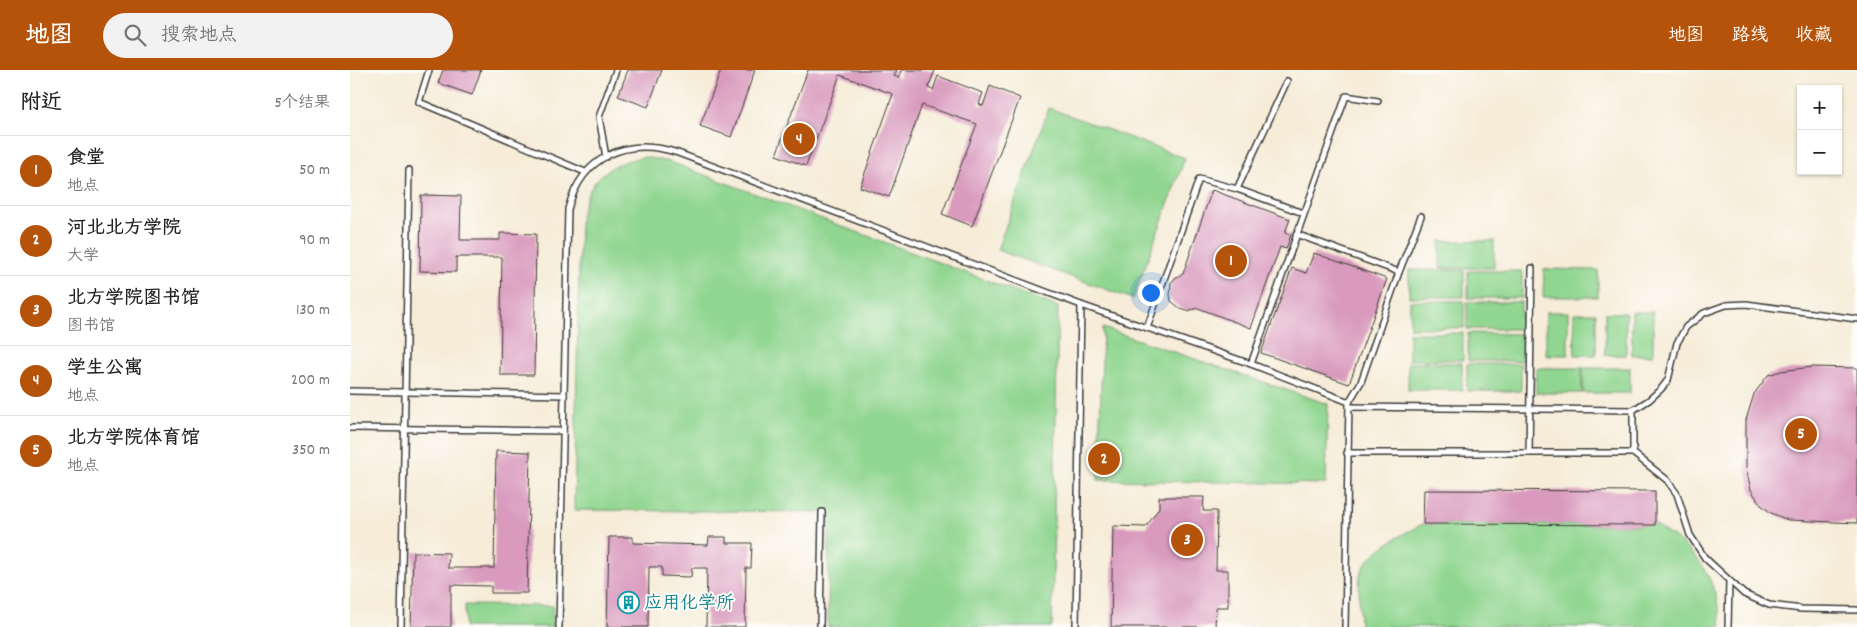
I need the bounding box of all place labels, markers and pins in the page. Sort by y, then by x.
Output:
pin: 4 [783,120,815,158]
pin: 1 [1215,242,1247,280]
pin: 5 [1785,415,1817,453]
pin: 2 [1088,440,1120,478]
pin: 3 [1171,521,1203,559]
building icon: 应用化学所 [616,590,640,614]
place label: 应用化学所 [644,592,734,617]

